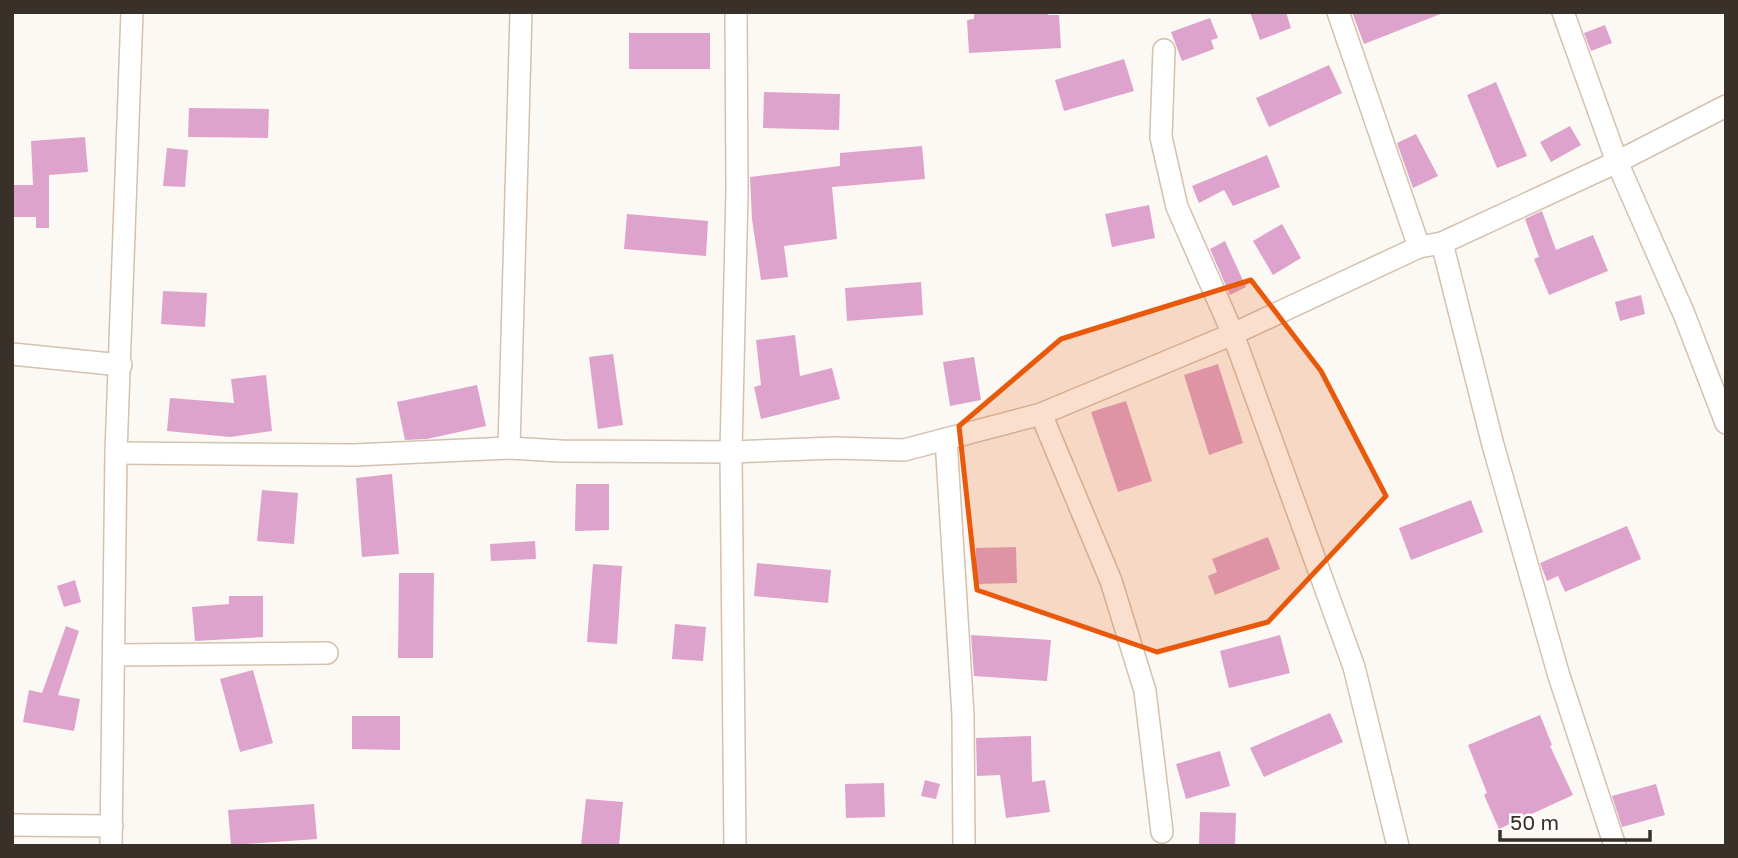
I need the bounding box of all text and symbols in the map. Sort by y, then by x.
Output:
scale bar [1500,798,1650,842]
text: 50 m [1510,809,1559,835]

